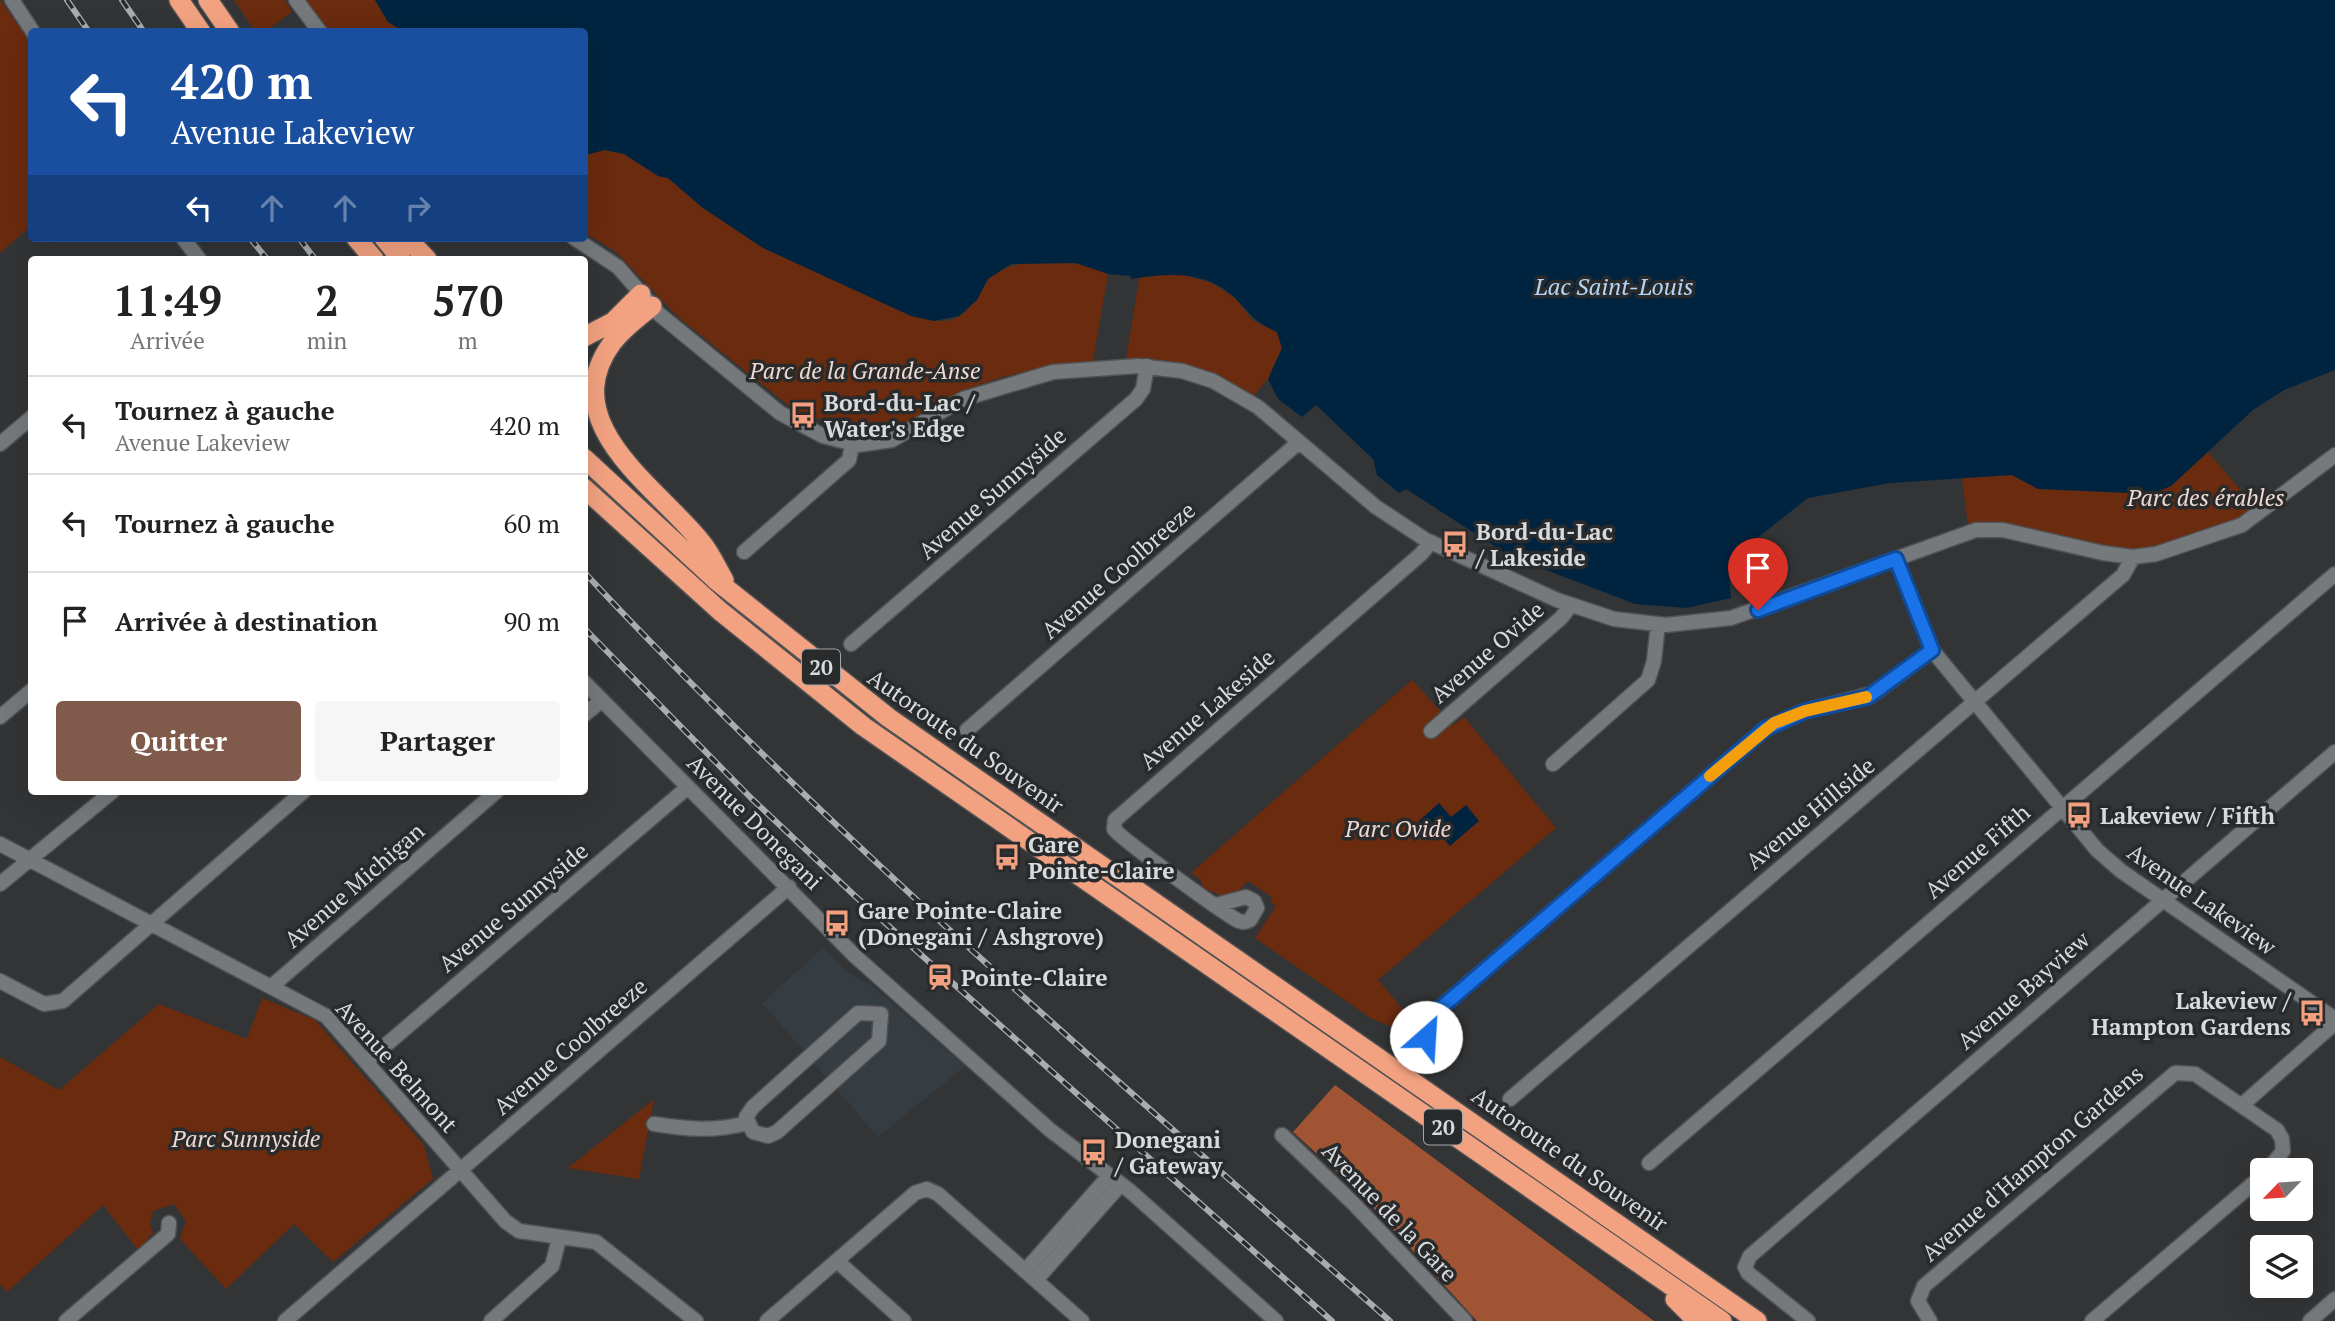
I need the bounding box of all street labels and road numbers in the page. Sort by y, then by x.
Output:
street label: Avenue Sunnyside [911,420,1073,566]
street label: Avenue Coolbreeze [1035,495,1201,645]
street label: Avenue Ovide [1424,594,1550,710]
street label: Avenue Lakeside [1133,642,1281,776]
road number: 20 [802,650,840,684]
street label: Autoroute du Souvenir [862,662,1070,821]
street label: Avenue Donegani [681,748,829,896]
street label: Avenue Hillside [1739,750,1881,876]
street label: Avenue Fifth [1918,796,2037,905]
street label: Avenue Michigan [277,815,431,955]
street label: Avenue Sunnyside [432,835,594,979]
street label: Avenue Lakeview [2122,836,2283,962]
street label: Avenue Bayview [1950,924,2096,1056]
street label: Avenue Coolbreeze [487,971,653,1121]
street label: Avenue Belmont [329,993,465,1139]
street label: Avenue d'Hampton Gardens [1914,1058,2150,1268]
street label: Autoroute du Souvenir [1466,1080,1674,1239]
road number: 20 [1424,1110,1462,1144]
street label: Avenue de la Gare [1315,1135,1465,1289]

